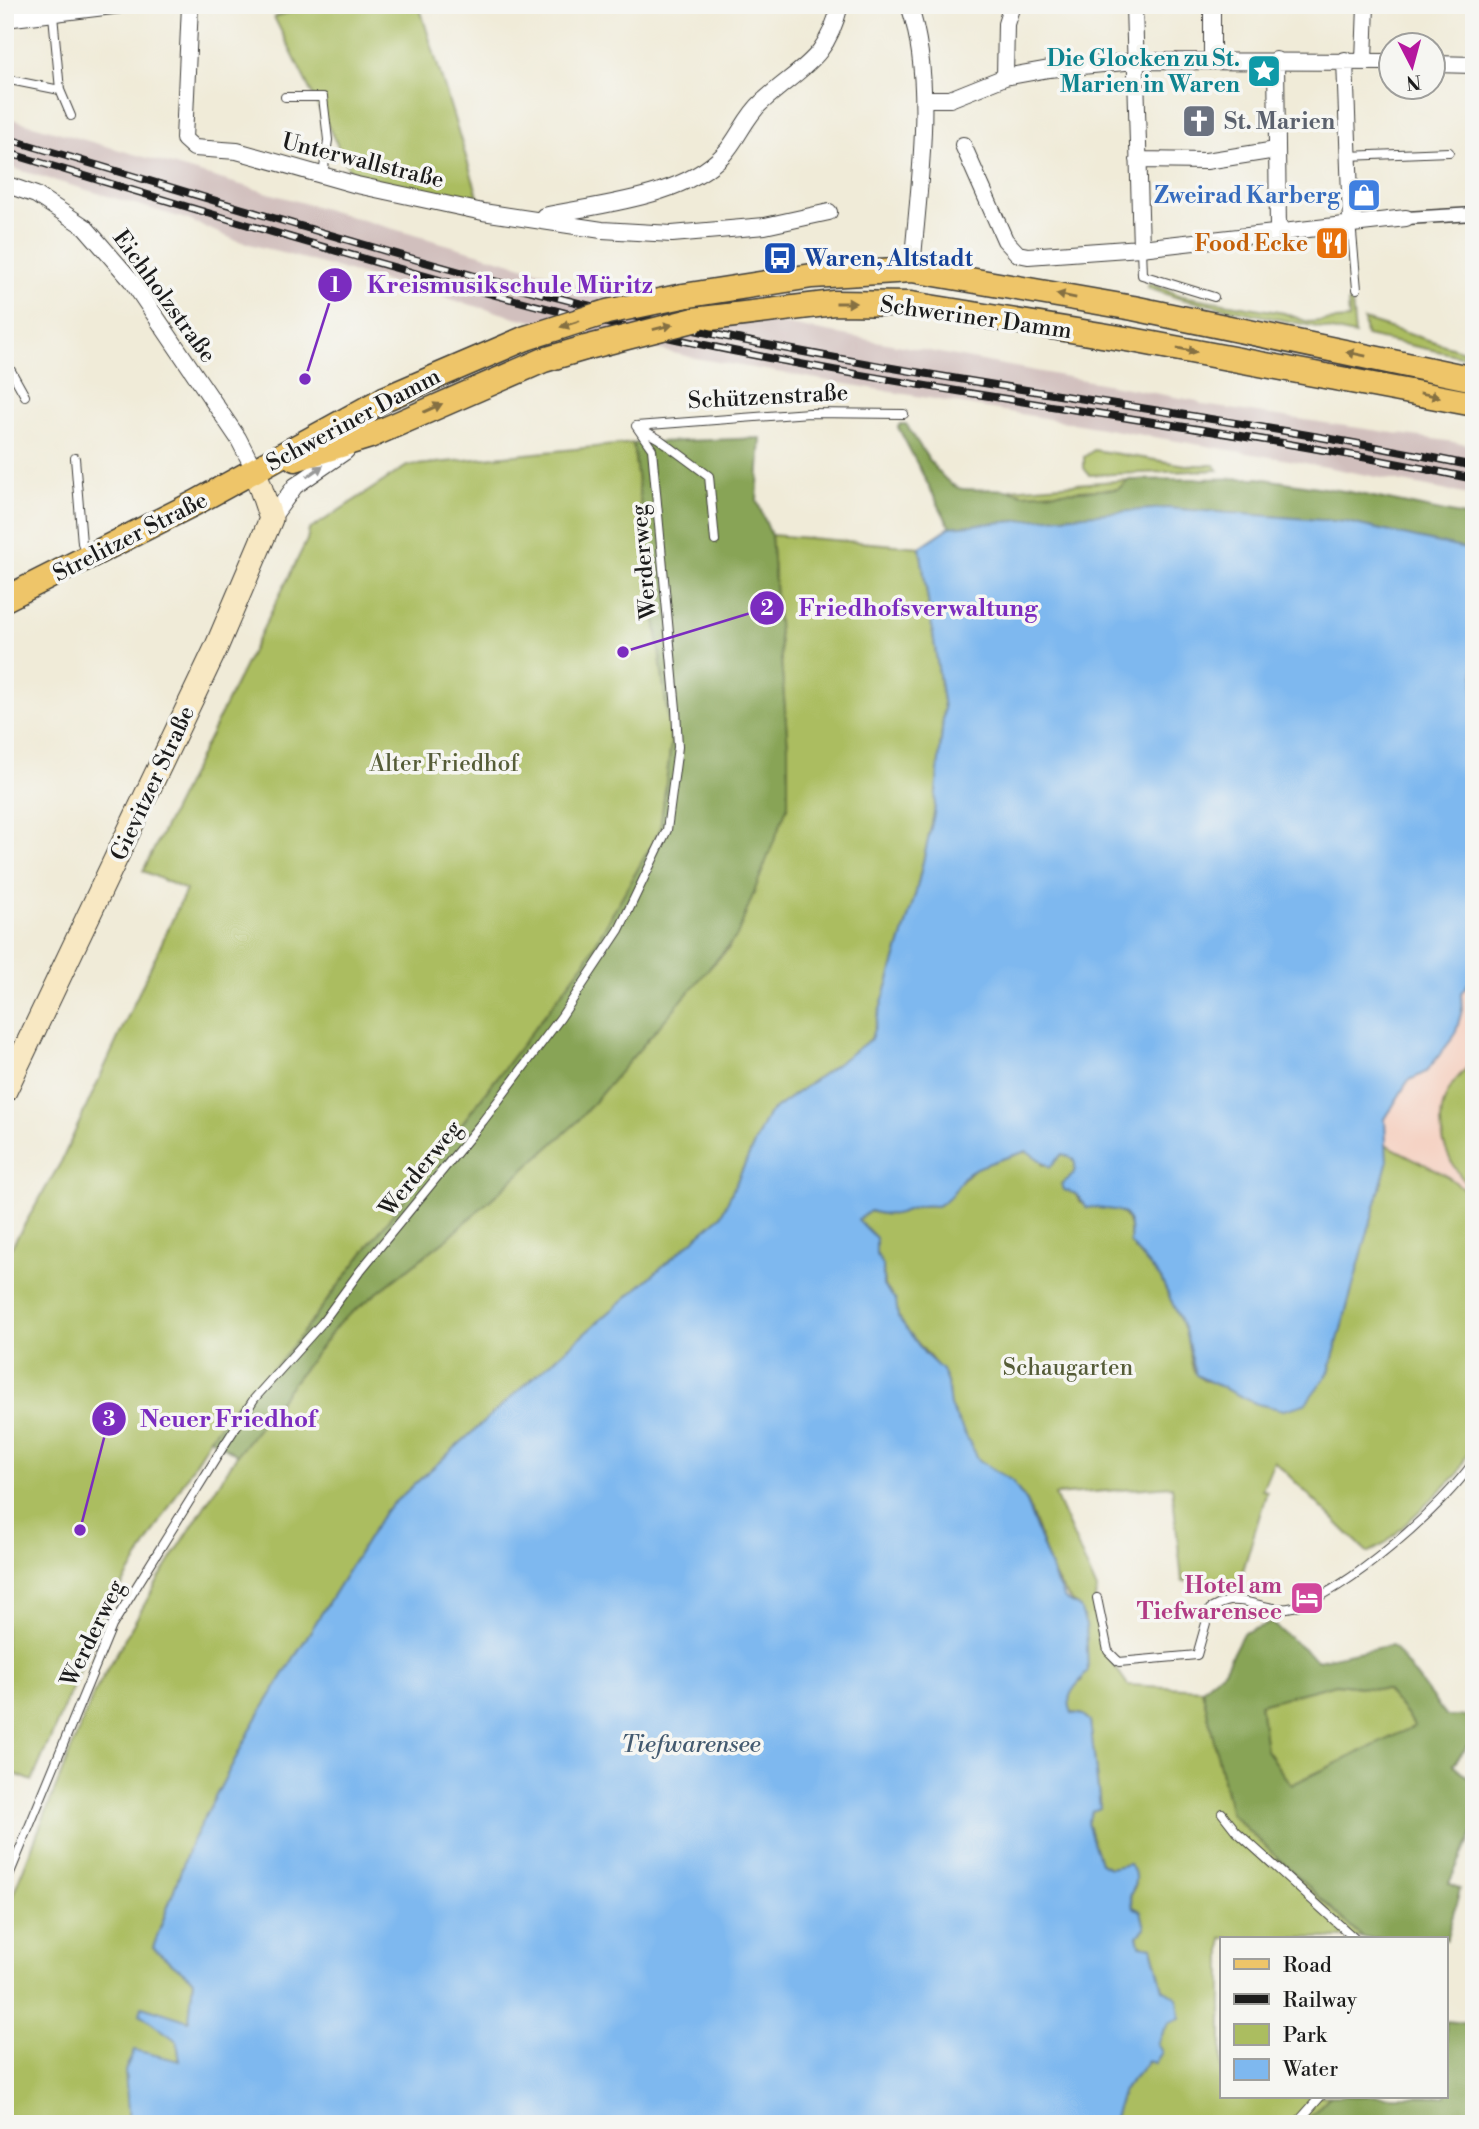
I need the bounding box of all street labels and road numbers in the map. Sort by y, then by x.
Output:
street label: Unterwallstraße [279,127,447,195]
street label: Eichholzstraße [107,225,222,369]
street label: Schweriner Damm [878,291,1074,345]
street label: Schweriner Damm [262,362,445,478]
street label: Schützenstraße [687,379,849,415]
street label: Strelitzer Straße [49,486,212,588]
street label: Werderweg [625,503,663,622]
street label: Gievitzer Straße [105,702,201,865]
street label: Werderweg [373,1115,468,1223]
street label: Werderweg [55,1575,131,1692]

